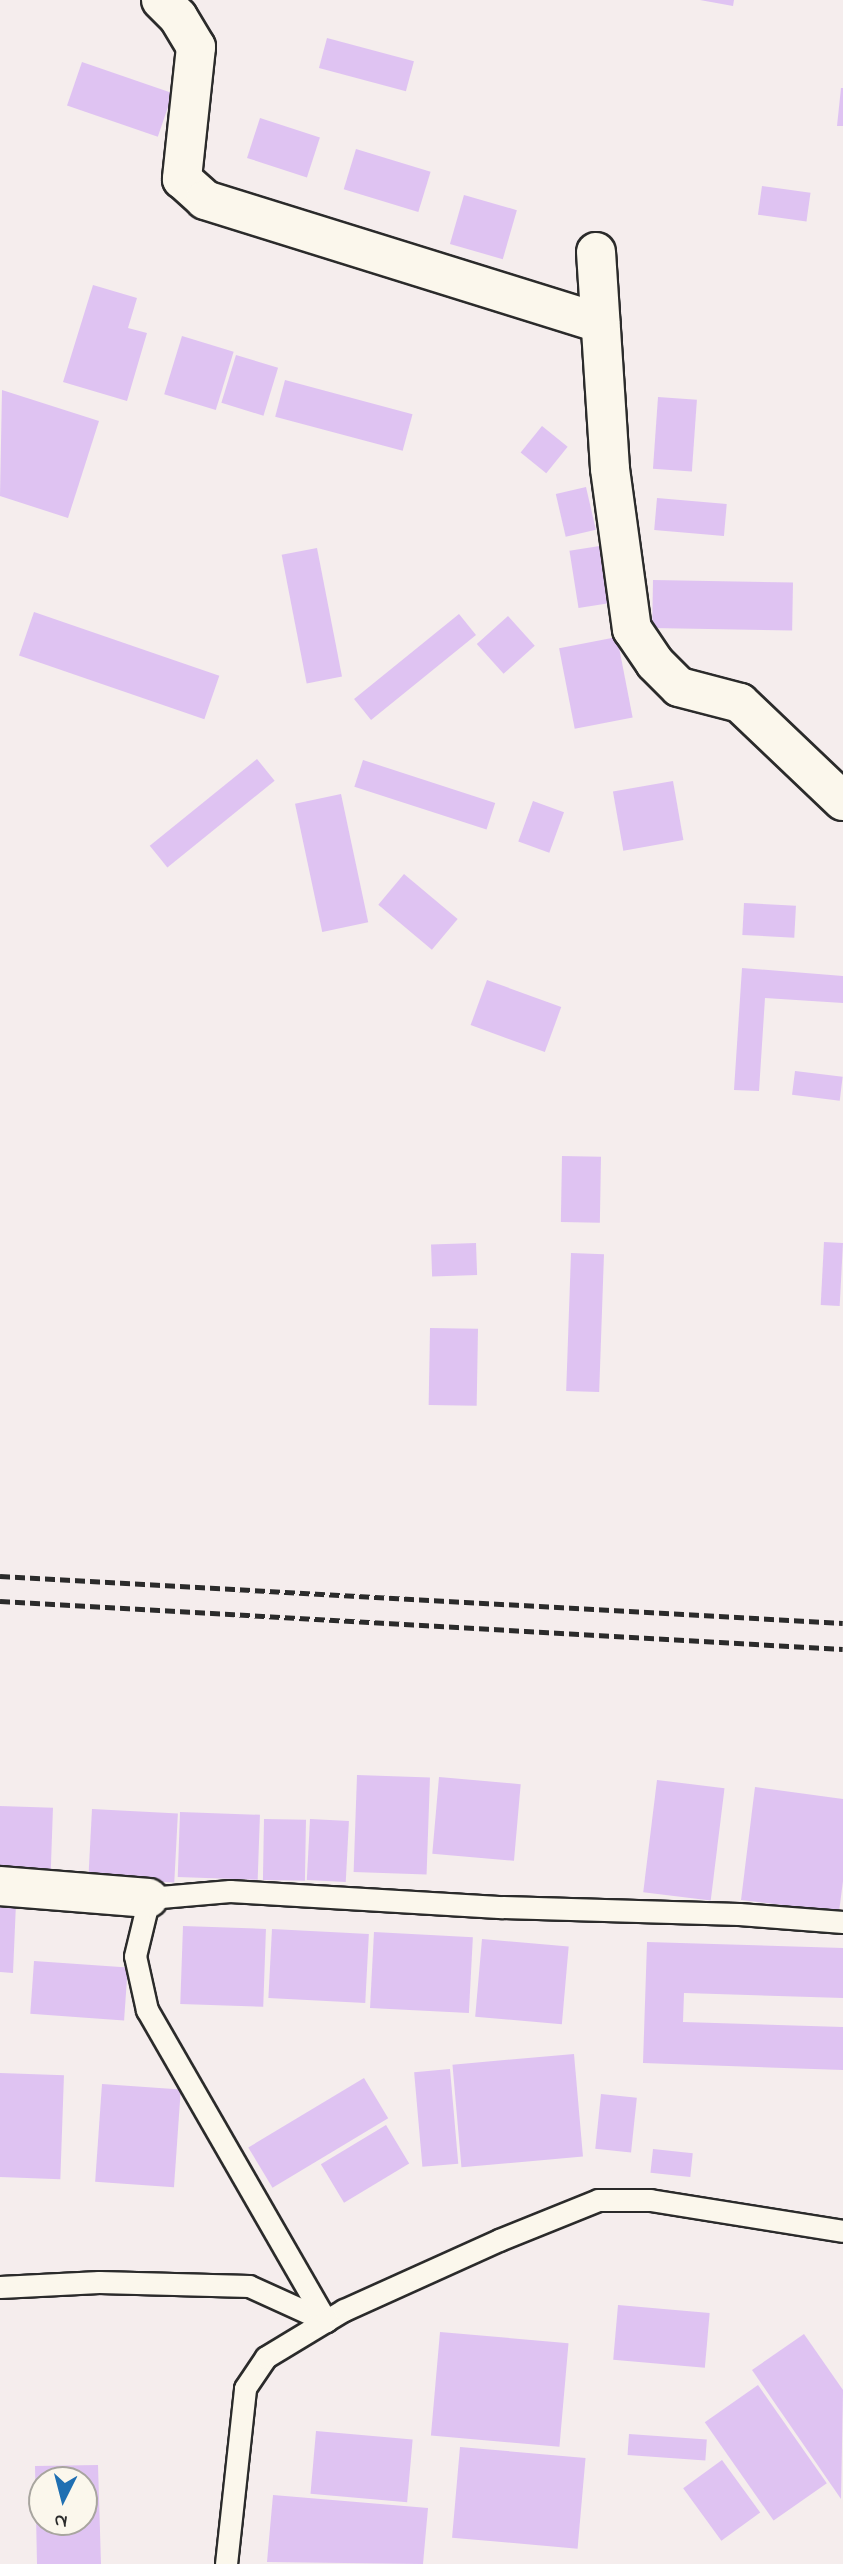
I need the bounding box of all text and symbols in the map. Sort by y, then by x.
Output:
north arrow [28,2466,98,2536]
text: N [53,2506,69,2534]

